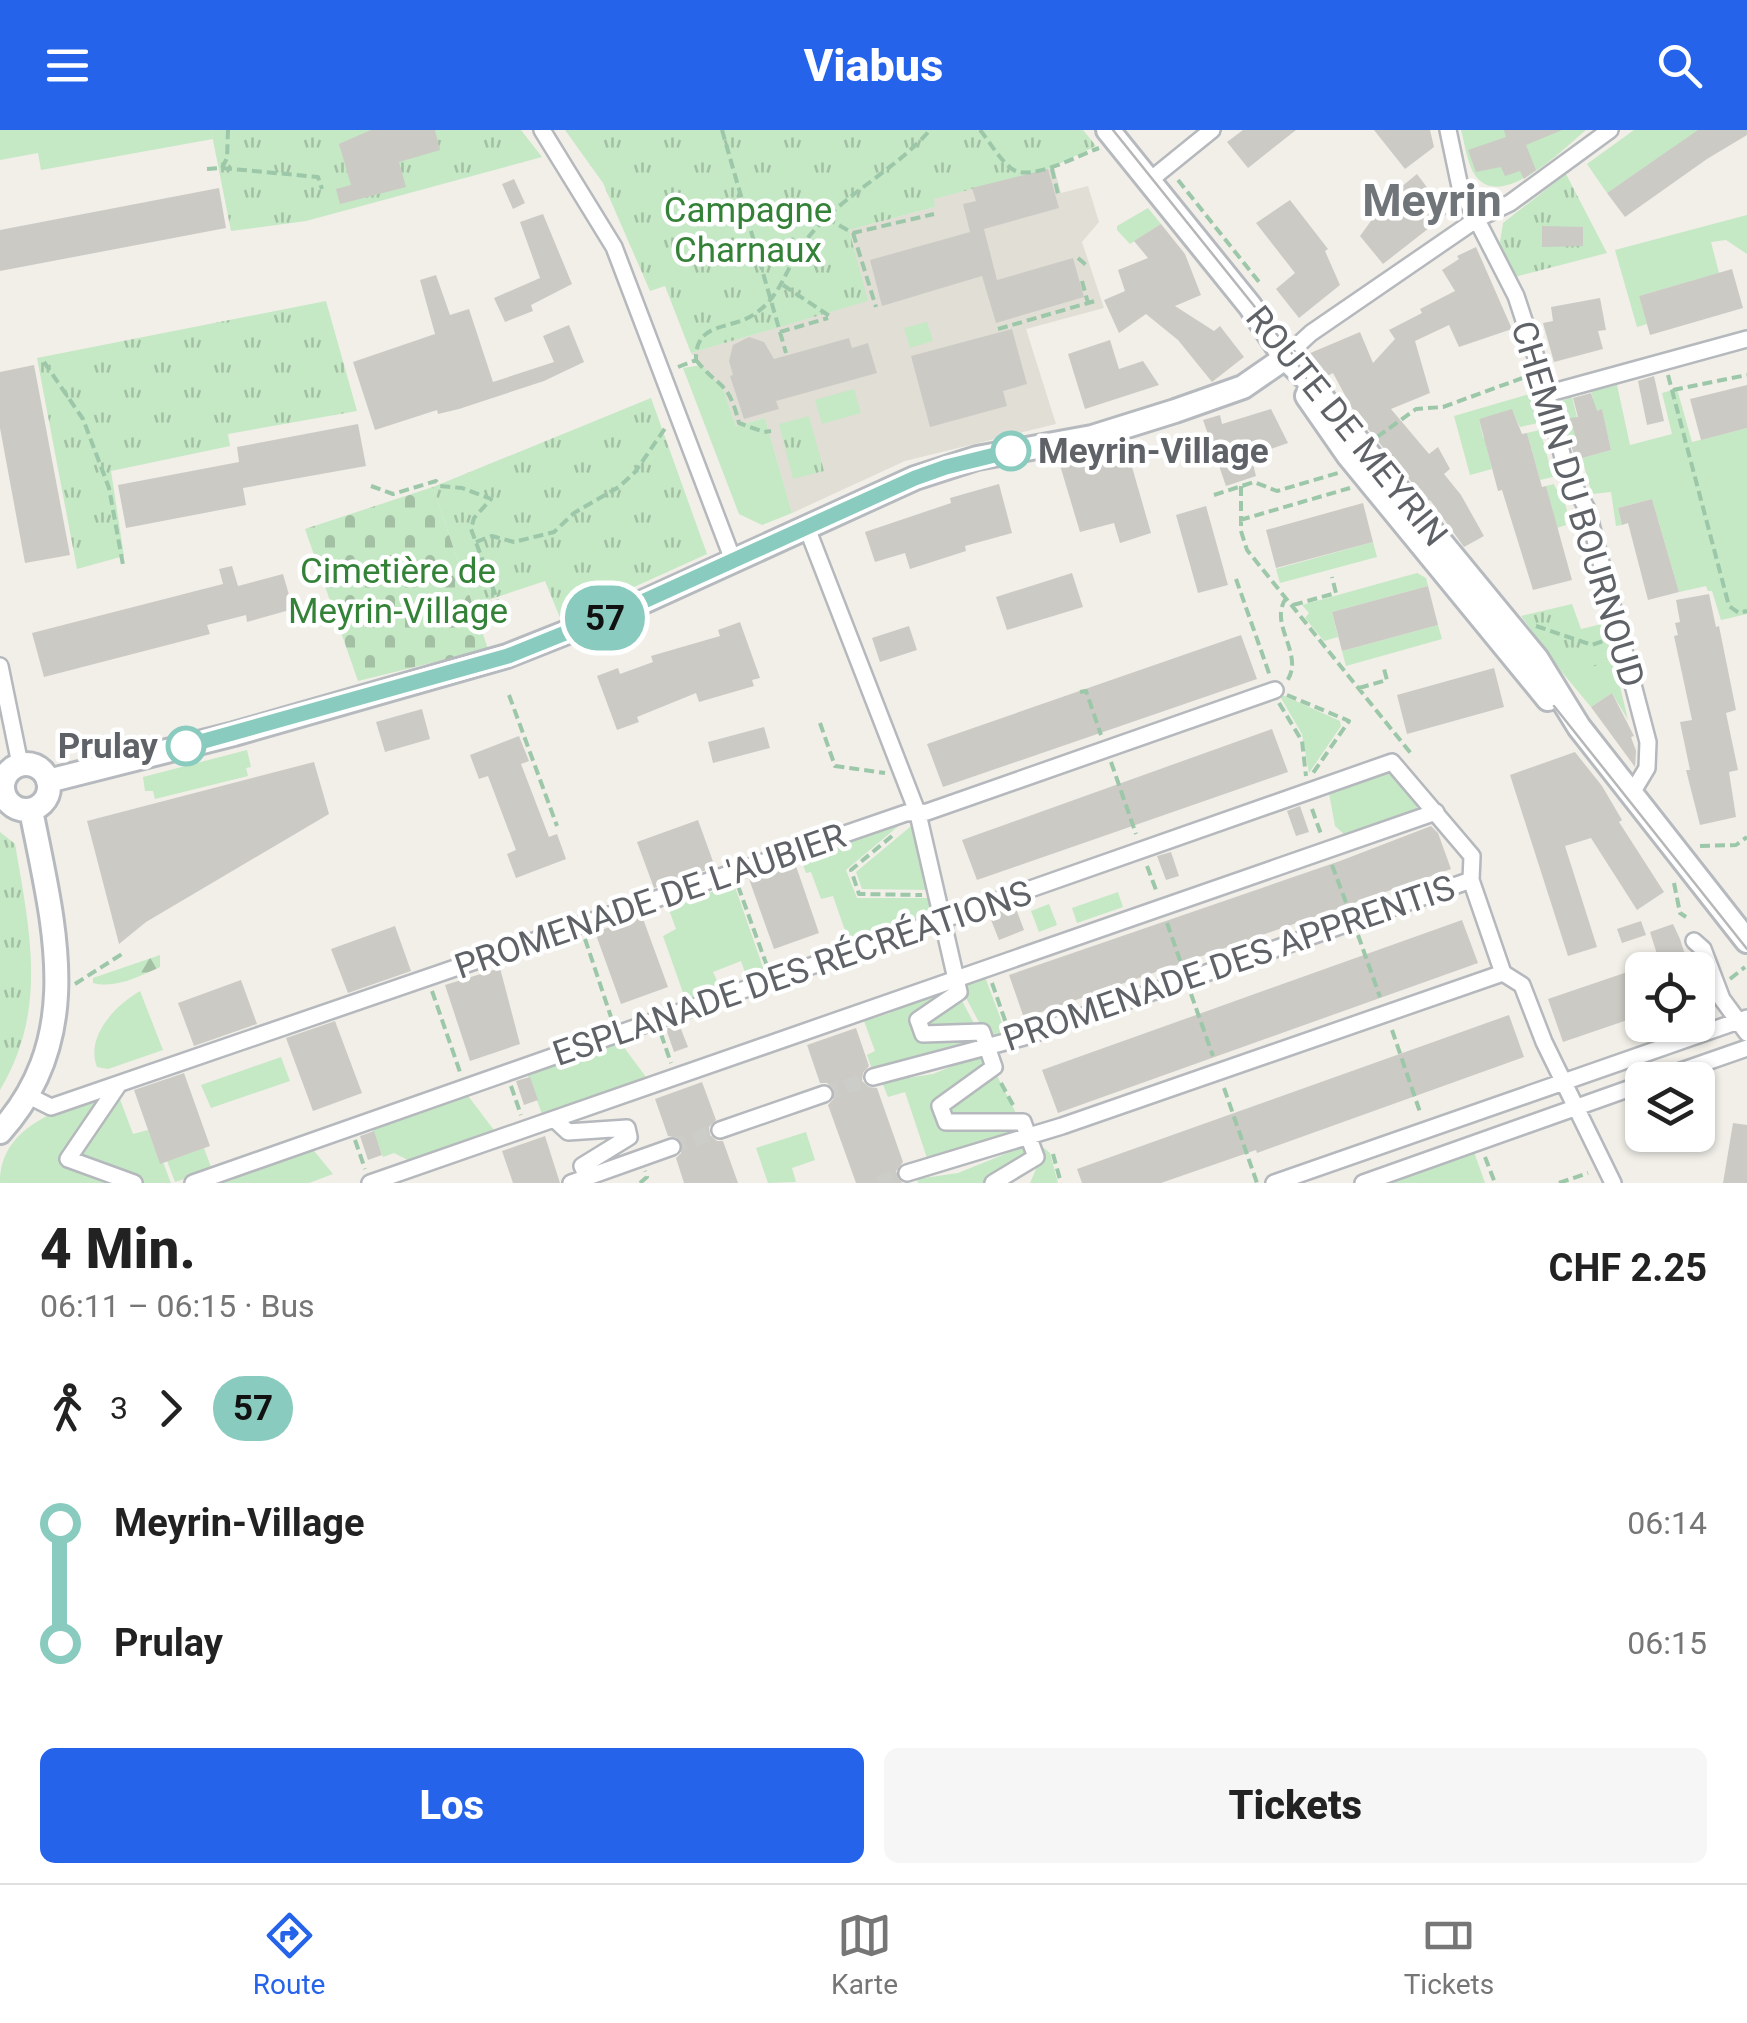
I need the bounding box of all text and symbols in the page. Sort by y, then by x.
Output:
icon: menu [40,38,95,93]
icon: search [1652,38,1707,93]
text: Viabus [804,39,943,92]
district label: Meyrin [1362,174,1502,227]
park label: Campagne Charnaux [664,190,832,271]
street label: ROUTE DE MEYRIN [1237,298,1456,555]
street label: CHEMIN DU BOURNOUD [1502,316,1653,692]
place label: Meyrin-Village [1038,431,1269,472]
marker: Meyrin-Village [992,432,1030,470]
park label: Cimetière de Meyrin-Village [288,551,508,632]
line badge: 57 [560,586,650,650]
text: 57 [585,598,625,639]
place label: Prulay [58,726,158,767]
marker: Prulay [167,727,205,765]
street label: PROMENADE DE L'AUBIER [450,815,851,988]
street label: PROMENADE DES APPRENTIS [998,867,1460,1060]
street label: ESPLANADE DES RÉCRÉATIONS [548,872,1037,1075]
map controls [1625,952,1715,1152]
button: locate [1625,952,1715,1042]
button: layers [1625,1062,1715,1152]
text: 4 Min. [40,1217,196,1281]
text: CHF 2.25 [1549,1246,1707,1290]
text: 06:11 – 06:15 · Bus [40,1287,315,1325]
icon: walk [40,1381,95,1436]
icon: forward [143,1381,198,1436]
text: 57 [233,1388,273,1429]
text: 3 [110,1389,128,1427]
text: Meyrin-Village [114,1501,365,1545]
text: 06:14 [1627,1504,1707,1542]
text: Prulay [114,1621,223,1665]
text: 06:15 [1627,1624,1707,1662]
button: Los [40,1748,864,1863]
button: Tickets [884,1748,1707,1863]
tab: Route [253,1908,325,2001]
tab: Karte [831,1908,898,2001]
tab: Tickets [1404,1908,1494,2001]

